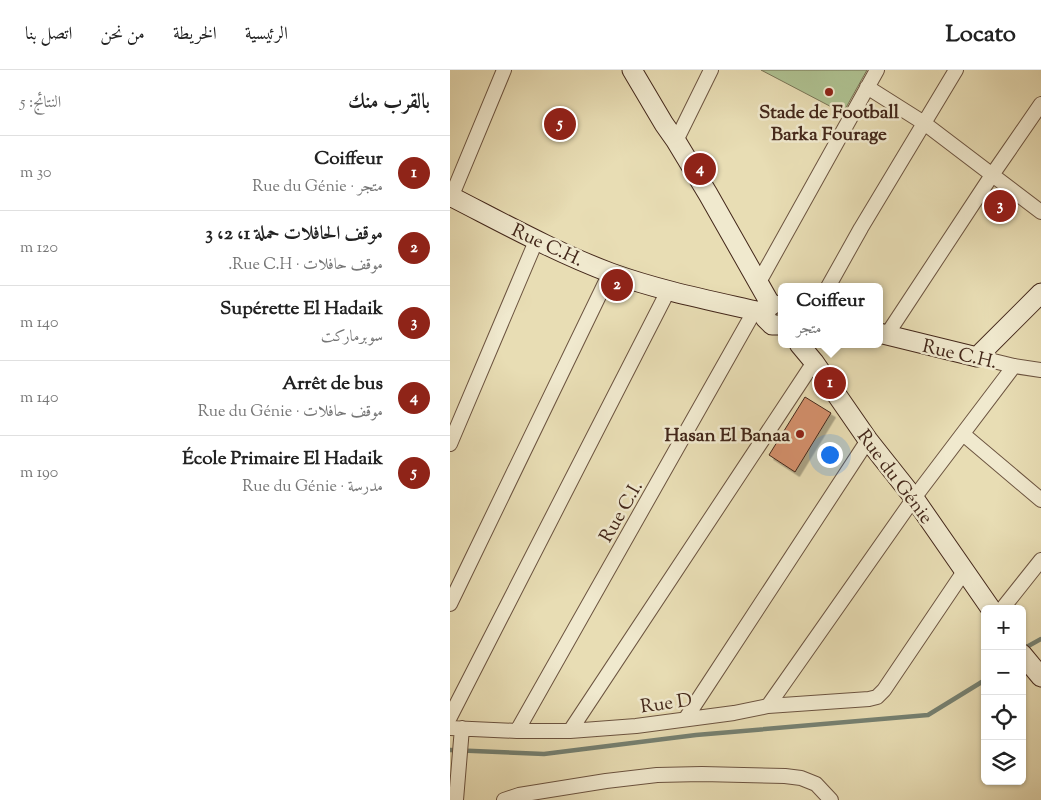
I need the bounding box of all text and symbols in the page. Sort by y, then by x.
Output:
text: Locato [945,18,1016,52]
text: اتصل بنا [25,22,72,48]
text: من نحن [100,22,145,48]
text: الخريطة [173,22,217,48]
text: الرئيسية [245,22,288,48]
marker: Stade de Football Barka Fourage [823,86,835,98]
text: بالقرب منك [348,88,430,118]
text: النتائج: 5 [20,92,61,115]
place label: Stade de Football Barka Fourage [759,100,900,149]
pin: 5 [544,105,576,143]
text: Coiffeur [314,146,383,173]
pin: 4 [684,150,716,188]
text: 30 m [20,162,51,185]
text: 1 [411,162,417,185]
text: متجر · Rue du Génie [252,176,383,199]
pin: 3 [984,187,1016,225]
street label: Rue C.H. [507,218,587,275]
text: موقف الحافلات حملة 1، 2، 3 [205,221,383,248]
text: 120 m [20,237,58,260]
text: 2 [410,237,418,260]
text: موقف حافلات · Rue C.H. [228,254,383,277]
pin: 2 [601,266,633,304]
popup [778,283,883,348]
text: Coiffeur [796,288,865,315]
text: Supérette El Hadaik [220,296,383,323]
text: 140 m [20,312,58,335]
text: 3 [411,312,417,335]
text: متجر [796,318,822,341]
text: سوبرماركت [321,326,383,349]
street label: Rue C.H. [919,334,1000,377]
pin: 1 [814,364,846,402]
text: Arrêt de bus [282,371,383,398]
text: 140 m [20,387,58,410]
text: 4 [410,387,418,410]
text: موقف حافلات · Rue du Génie [198,401,383,424]
place label: Hasan El Banaa [664,423,790,450]
street label: Rue du Génie [849,425,939,531]
marker: Hasan El Banaa [794,428,806,440]
your location [817,442,843,468]
text: École Primaire El Hadaik [182,446,383,473]
text: 190 m [20,462,58,485]
text: 5 [411,462,417,485]
text: مدرسة · Rue du Génie [242,476,383,499]
street label: Rue C.I. [594,476,651,548]
map controls [981,605,1026,785]
button: + [981,605,1026,650]
button: − [981,650,1026,695]
street label: Rue D [639,687,694,721]
button: locate [981,695,1026,740]
button: layers [981,740,1026,785]

